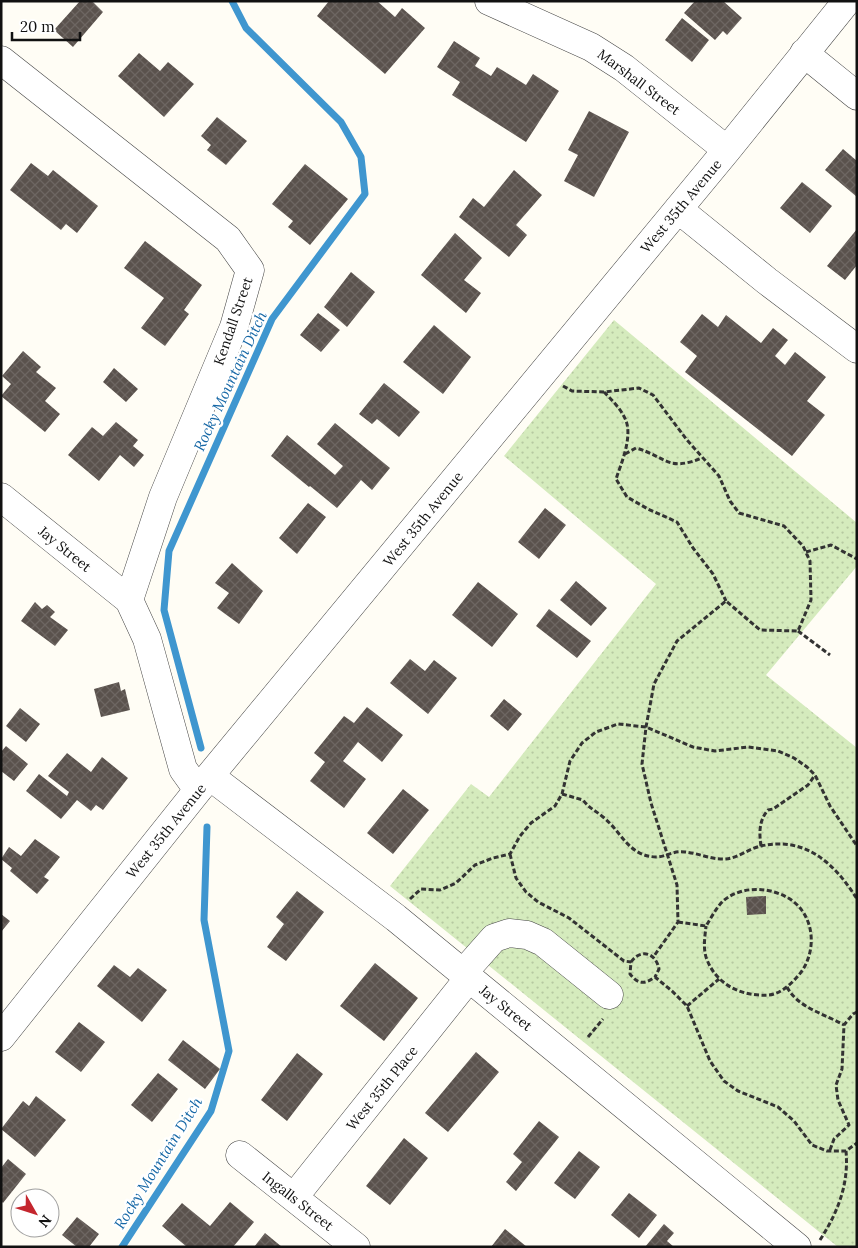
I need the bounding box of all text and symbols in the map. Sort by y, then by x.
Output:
scale bar [12,10,80,42]
text: 20 m [20,17,55,36]
street label: Marshall Street [594,45,685,119]
street label: West 35th Avenue [637,155,726,257]
street label: Kendall Street [210,274,257,367]
water label: Rocky Mountain Ditch [189,308,271,454]
street label: West 35th Avenue [379,468,467,570]
street label: Jay Street [34,522,96,576]
street label: West 35th Avenue [122,780,210,882]
street label: Jay Street [475,981,537,1035]
street label: West 35th Place [342,1042,422,1134]
water label: Rocky Mountain Ditch [110,1093,207,1232]
street label: Ingalls Street [259,1168,338,1235]
north arrow [10,1188,60,1238]
text: N [35,1211,56,1231]

